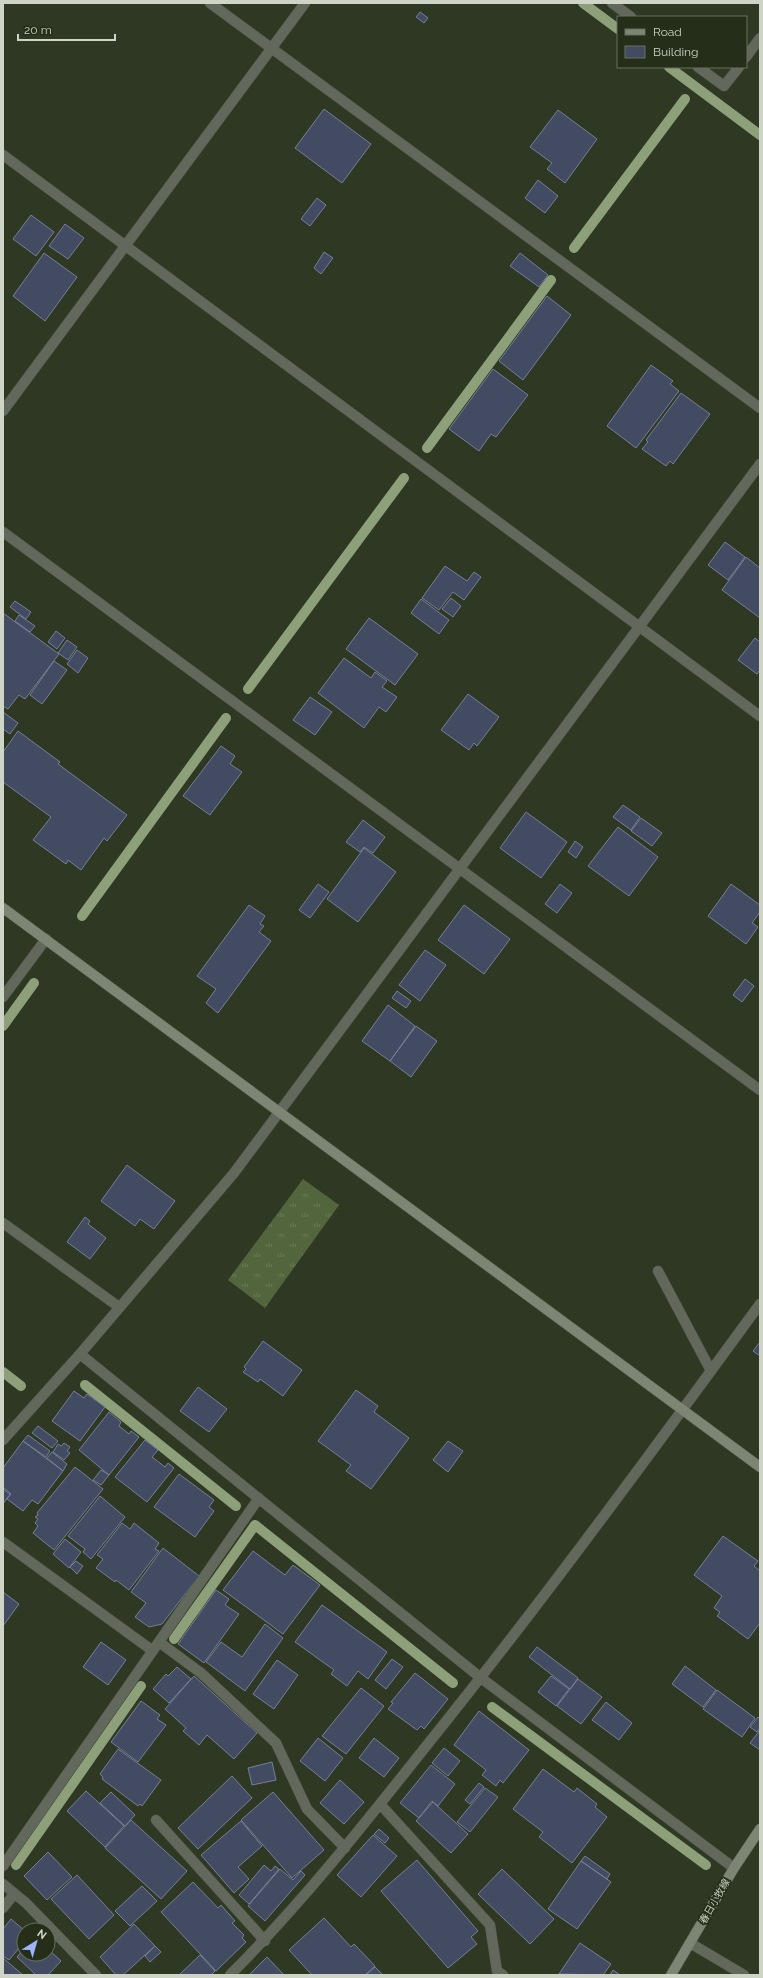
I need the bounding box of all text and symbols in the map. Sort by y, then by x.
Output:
scale bar [18,16,115,42]
legend [617,16,747,68]
text: 20 m [24,23,52,37]
text: Road [653,25,682,39]
text: Building [653,45,699,59]
street label: 春日小牧線 [697,1877,732,1926]
north arrow [16,1922,56,1962]
text: N [34,1927,49,1942]

